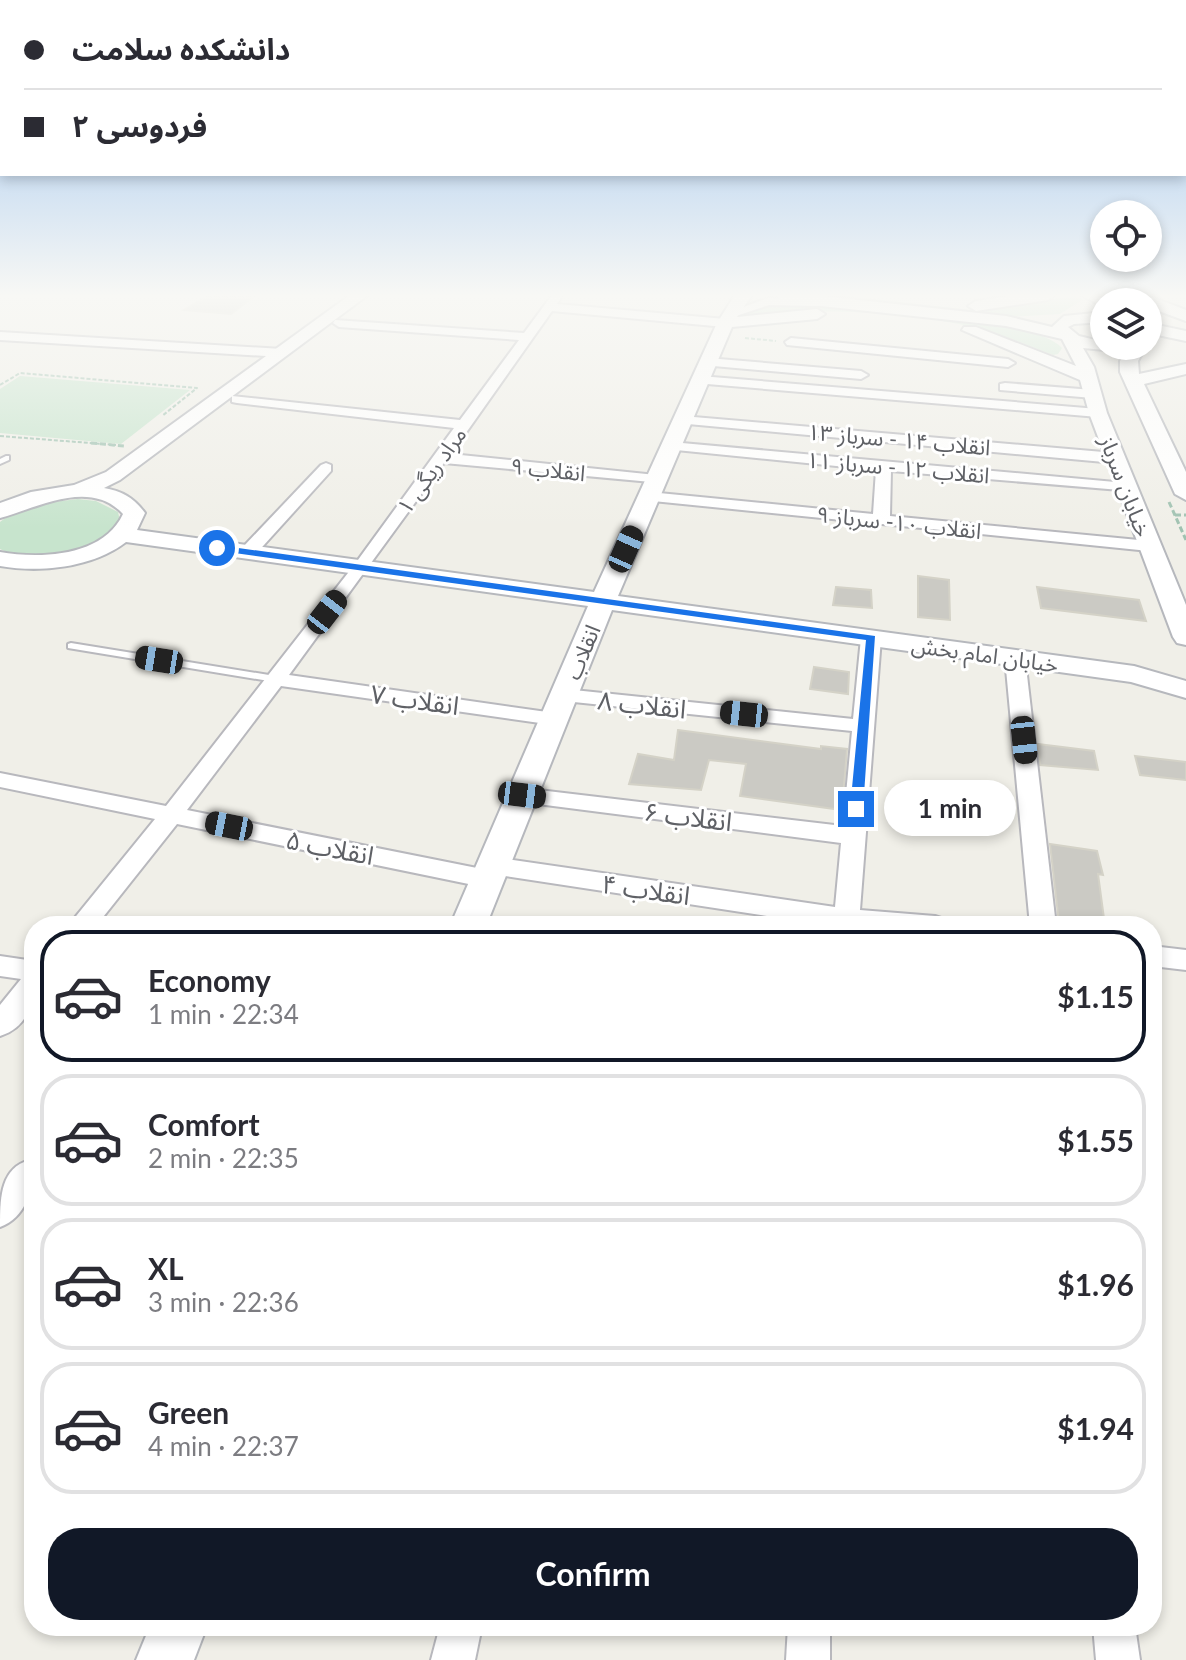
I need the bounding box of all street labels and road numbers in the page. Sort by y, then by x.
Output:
street label: انقلاب ۱۴ - سرباز ۱۳ [806,418,992,461]
street label: مراد ریگی ۱ [390,421,472,519]
street label: خیابان سرباز [1093,431,1158,541]
street label: انقلاب ۱۲ - سرباز ۱۱ [805,446,991,489]
street label: انقلاب ۹ [509,452,587,486]
street label: انقلاب ۱۰- سرباز ۹ [815,500,983,545]
street label: انقلاب [558,620,606,684]
street label: خیابان امام بخش [909,630,1060,682]
street label: انقلاب ۷ [369,677,461,721]
street label: انقلاب ۸ [596,683,688,725]
street label: انقلاب ۶ [642,795,734,837]
street label: انقلاب ۵ [283,823,377,871]
street label: انقلاب ۴ [600,867,692,911]

